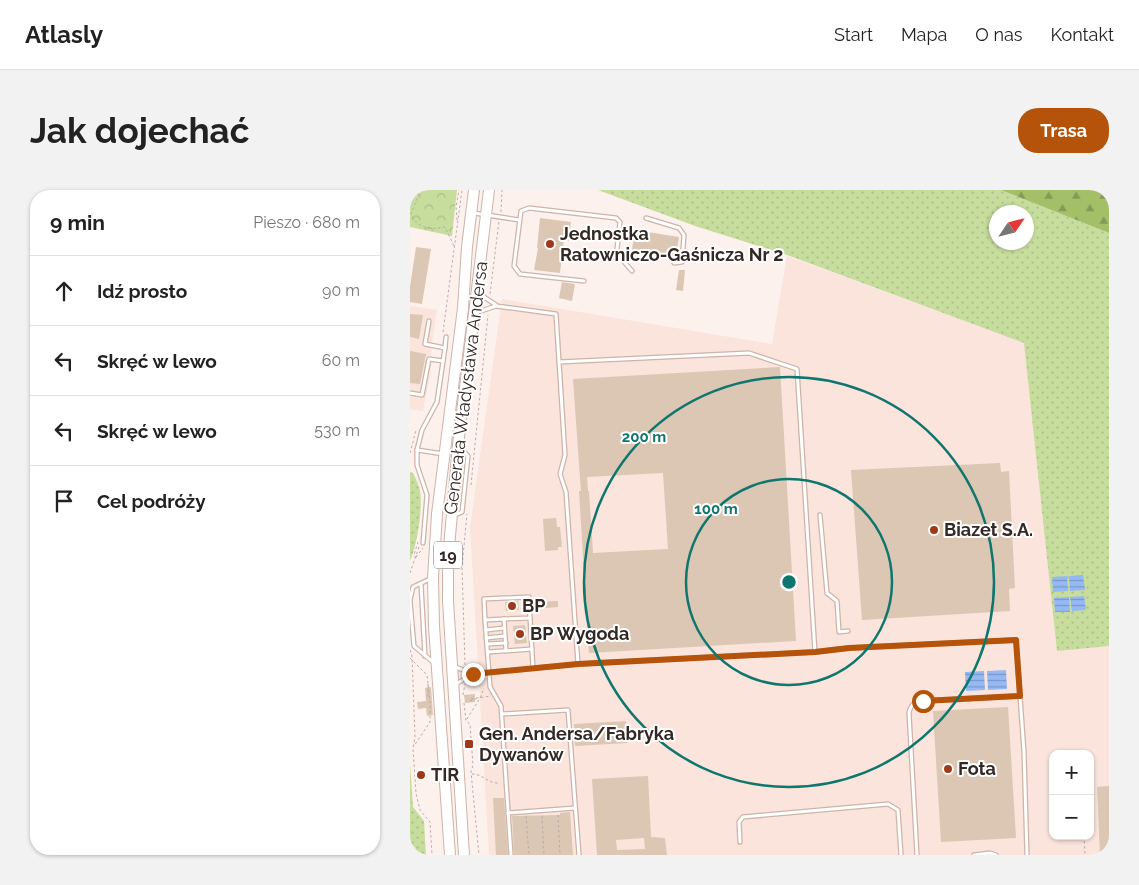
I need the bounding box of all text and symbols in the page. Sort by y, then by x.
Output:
text: Atlasly [25,20,103,49]
text: Start [834,24,873,45]
text: Mapa [901,24,947,45]
text: O nas [975,24,1022,45]
text: Kontakt [1050,24,1114,45]
button: Trasa [1018,108,1109,153]
text: Jak dojechać [30,110,249,151]
north arrow [989,205,1034,250]
text: 9 min [50,210,105,235]
text: Pieszo · 680 m [253,213,360,232]
place label: Jednostka Ratowniczo-Gaśnicza Nr 2 [560,223,783,265]
marker: Jednostka Ratowniczo-Gaśnicza Nr 2 [544,238,556,250]
street label: Generała Władysława Andersa [440,260,491,516]
icon: ahead [50,277,78,305]
text: Idź prosto [97,280,187,302]
text: 90 m [322,281,360,300]
icon: left [50,347,78,375]
text: Skręć w lewo [97,350,217,372]
text: 60 m [322,351,360,370]
icon: left [50,417,78,445]
text: Skręć w lewo [97,420,217,442]
text: 530 m [314,421,360,440]
text: 200 m [622,428,666,446]
icon: arrive [50,487,78,515]
text: Cel podróży [97,490,206,512]
text: 100 m [694,500,738,518]
place label: Biazet S.A. [944,519,1033,540]
marker: Biazet S.A. [928,524,940,536]
road number: 19 [434,542,462,568]
centre of rings [780,573,798,591]
place label: BP [522,595,545,616]
marker: BP [506,600,518,612]
place label: BP Wygoda [530,623,629,644]
marker: BP Wygoda [514,628,526,640]
route end [462,663,485,686]
route start [912,690,935,713]
place label: Gen. Andersa/Fabryka Dywanów [479,723,674,765]
marker: Gen. Andersa/Fabryka Dywanów [463,738,475,750]
map controls [1049,750,1094,840]
button: + [1049,750,1094,795]
place label: Fota [958,758,996,779]
marker: Fota [942,763,954,775]
place label: TIR [431,764,459,785]
marker: TIR [415,769,427,781]
button: − [1049,795,1094,840]

